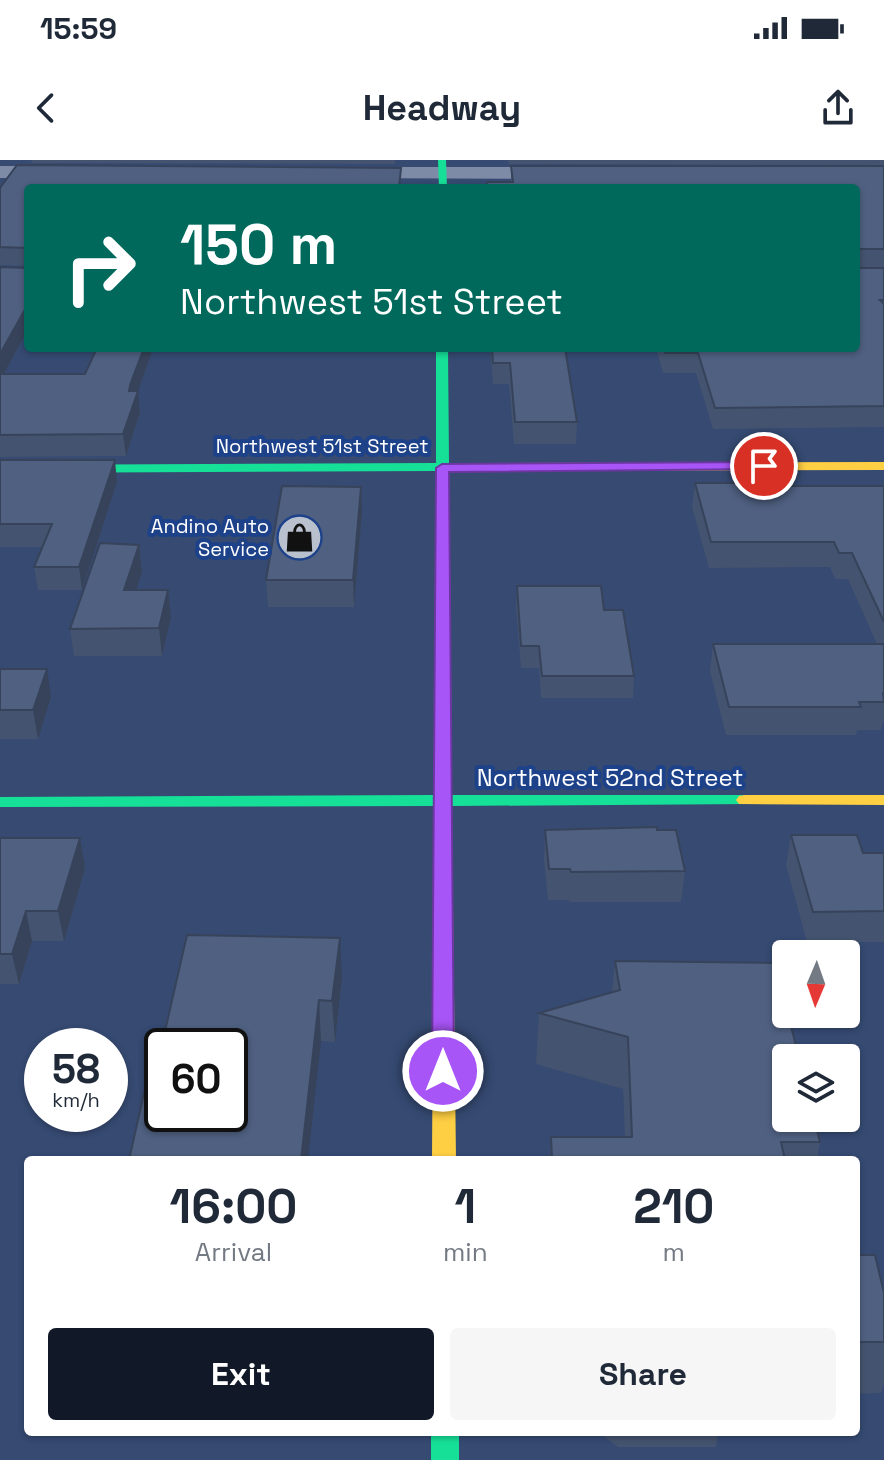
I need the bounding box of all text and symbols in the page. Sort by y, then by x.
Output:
text: 15:59 [40,9,117,48]
text: Headway [363,85,521,131]
icon: back [24,86,68,130]
icon: share [816,86,860,130]
text: 150 m [180,209,337,280]
icon: right [48,216,152,320]
text: Northwest 51st Street [180,279,563,325]
pin [730,432,798,500]
street label: Northwest 51st Street [216,433,428,459]
icon: arrive [742,444,786,488]
place label: Andino Auto Service [151,513,269,562]
shop icon: Andino Auto Service [276,514,324,562]
street label: Northwest 52nd Street [477,762,743,793]
north arrow [772,940,860,1028]
map controls [772,940,860,1132]
speed limit sign: 60 [144,1028,248,1132]
position arrow [401,1029,485,1113]
text: 58 [52,1044,100,1095]
button: layers [772,1044,860,1132]
text: km/h [52,1087,100,1113]
text: 16:00 [170,1176,297,1237]
text: 1 [454,1176,476,1237]
text: 210 [633,1176,714,1237]
text: Arrival [195,1235,272,1269]
text: min [443,1235,488,1269]
text: m [663,1235,685,1269]
button: Exit [48,1328,434,1420]
button: Share [450,1328,836,1420]

